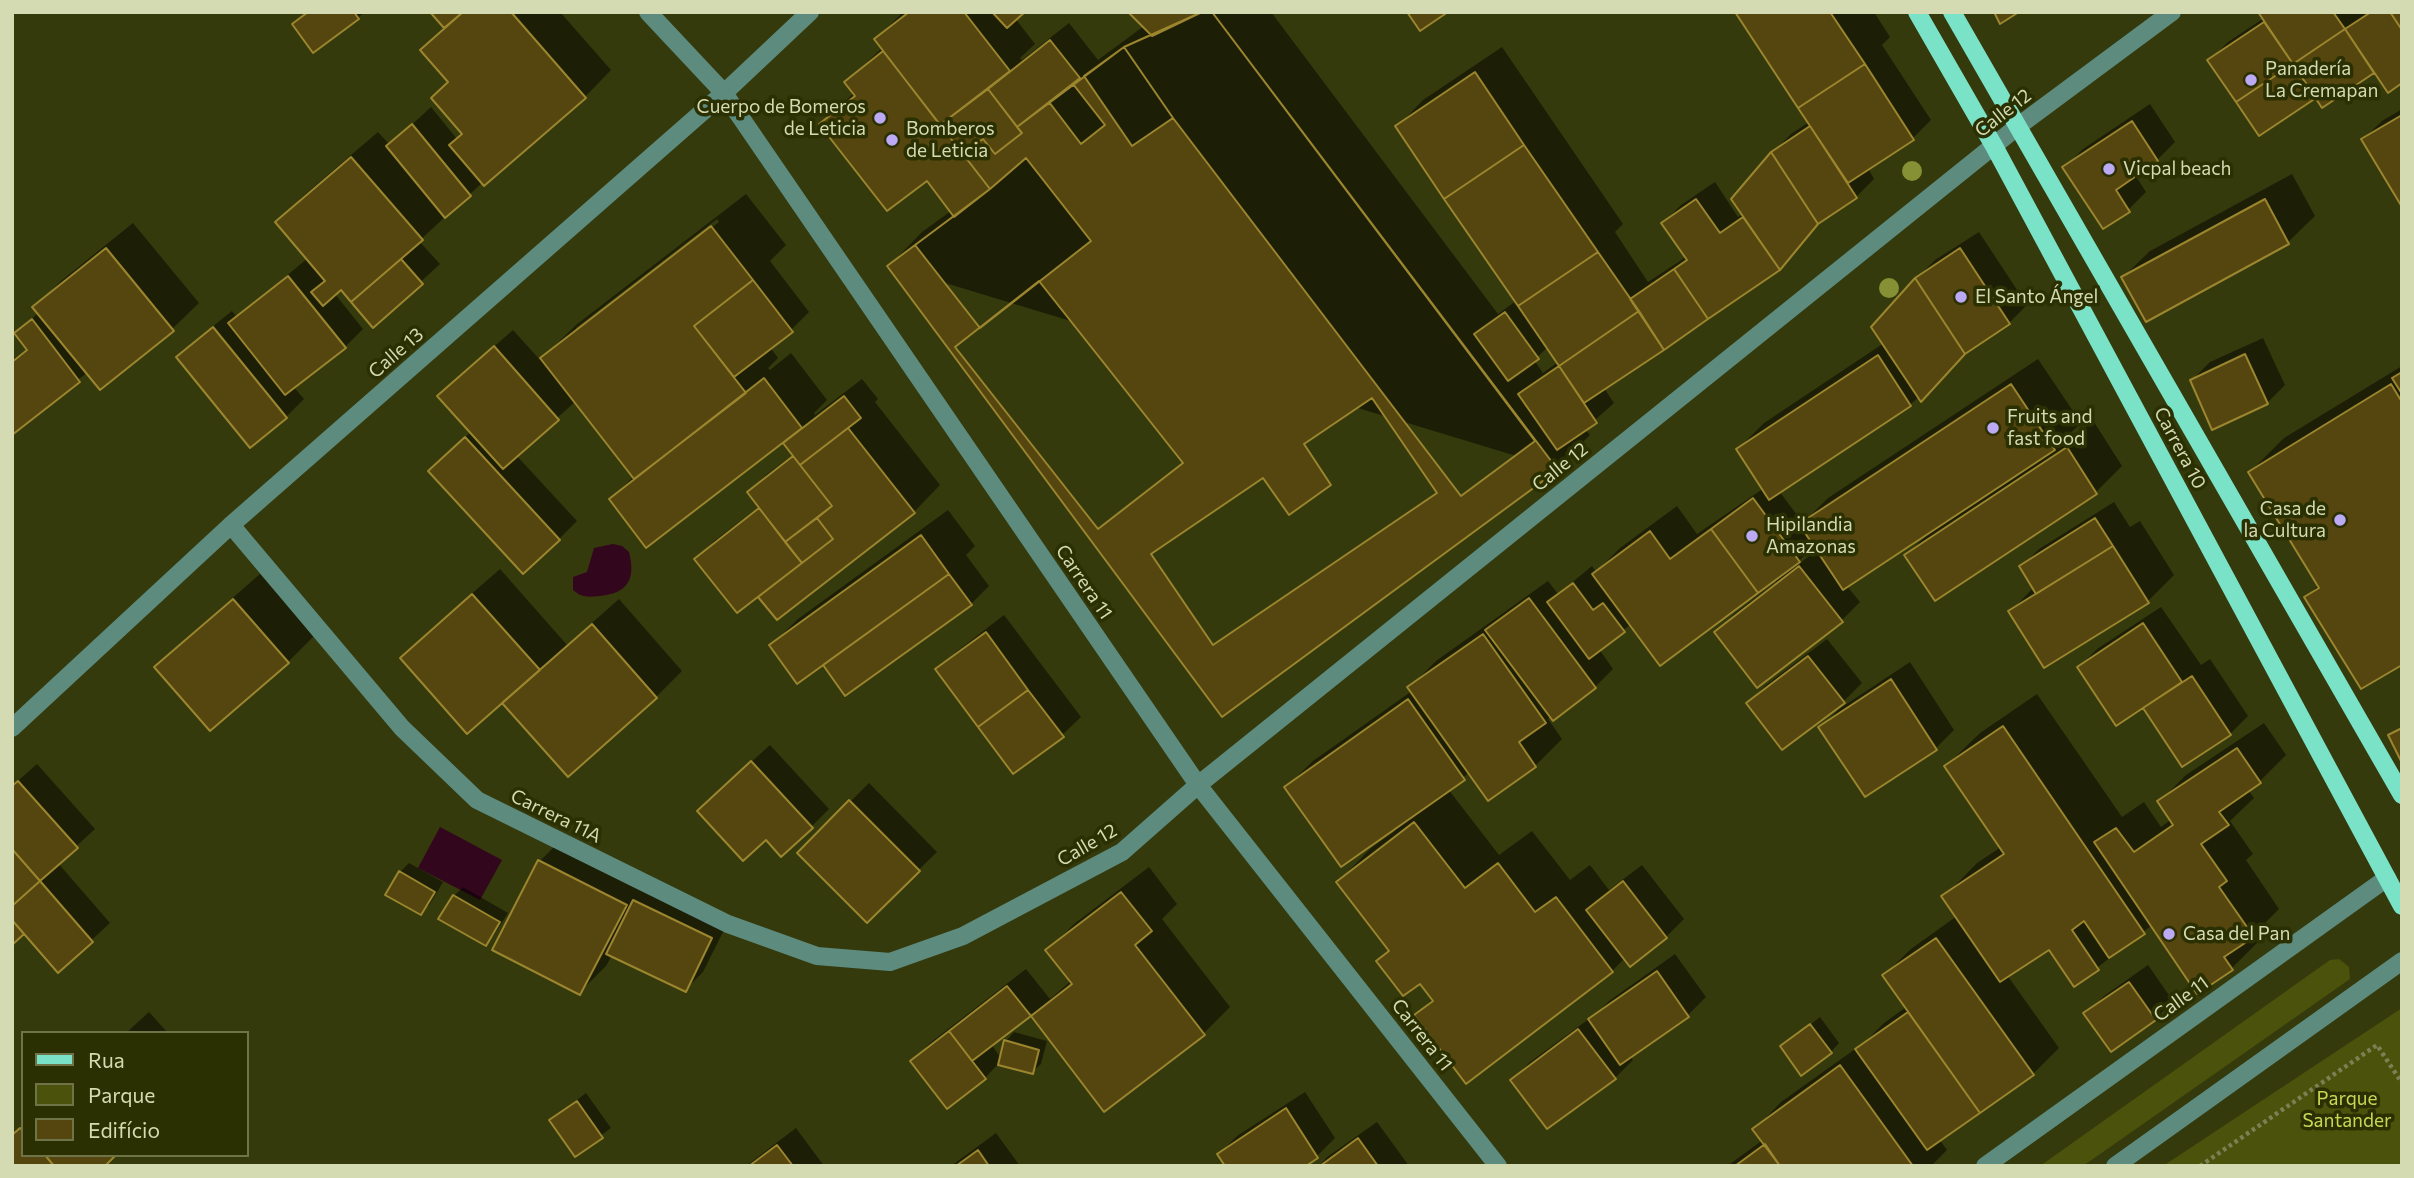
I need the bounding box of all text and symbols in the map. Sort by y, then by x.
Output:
place label: Panadería La Cremapan [2265,58,2378,102]
marker: Panadería La Cremapan [2243,72,2259,88]
street label: Calle 12 [1970,84,2036,142]
place label: Cuerpo de Bomeros de Leticia [697,96,866,140]
marker: Cuerpo de Bomeros de Leticia [872,110,888,126]
place label: Bomberos de Leticia [906,118,995,162]
marker: Bomberos de Leticia [884,132,900,148]
place label: Vicpal beach [2123,158,2231,180]
marker: Vicpal beach [2101,161,2117,177]
place label: El Santo Ángel [1975,286,2098,308]
marker: El Santo Ángel [1953,289,1969,305]
street label: Calle 13 [364,323,428,383]
street label: Carrera 10 [2149,403,2211,493]
place label: Fruits and fast food [2007,406,2093,450]
marker: Fruits and fast food [1985,420,2001,436]
street label: Calle 12 [1528,438,1592,496]
place label: Casa de la Cultura [2243,498,2326,542]
marker: Casa de la Cultura [2332,512,2348,528]
place label: Hipilandia Amazonas [1766,514,1856,558]
marker: Hipilandia Amazonas [1744,528,1760,544]
street label: Carrera 11 [1051,540,1117,624]
street label: Carrera 11A [507,784,605,848]
street label: Calle 12 [1053,819,1121,871]
place label: Casa del Pan [2183,923,2290,945]
marker: Casa del Pan [2161,926,2177,942]
street label: Calle 11 [2149,971,2213,1027]
street label: Carrera 11 [1387,994,1457,1076]
legend [21,1031,248,1157]
text: Rua [88,1047,125,1072]
text: Parque [88,1082,155,1107]
park label: Parque Santander [2302,1088,2392,1132]
text: Edifício [88,1117,160,1142]

